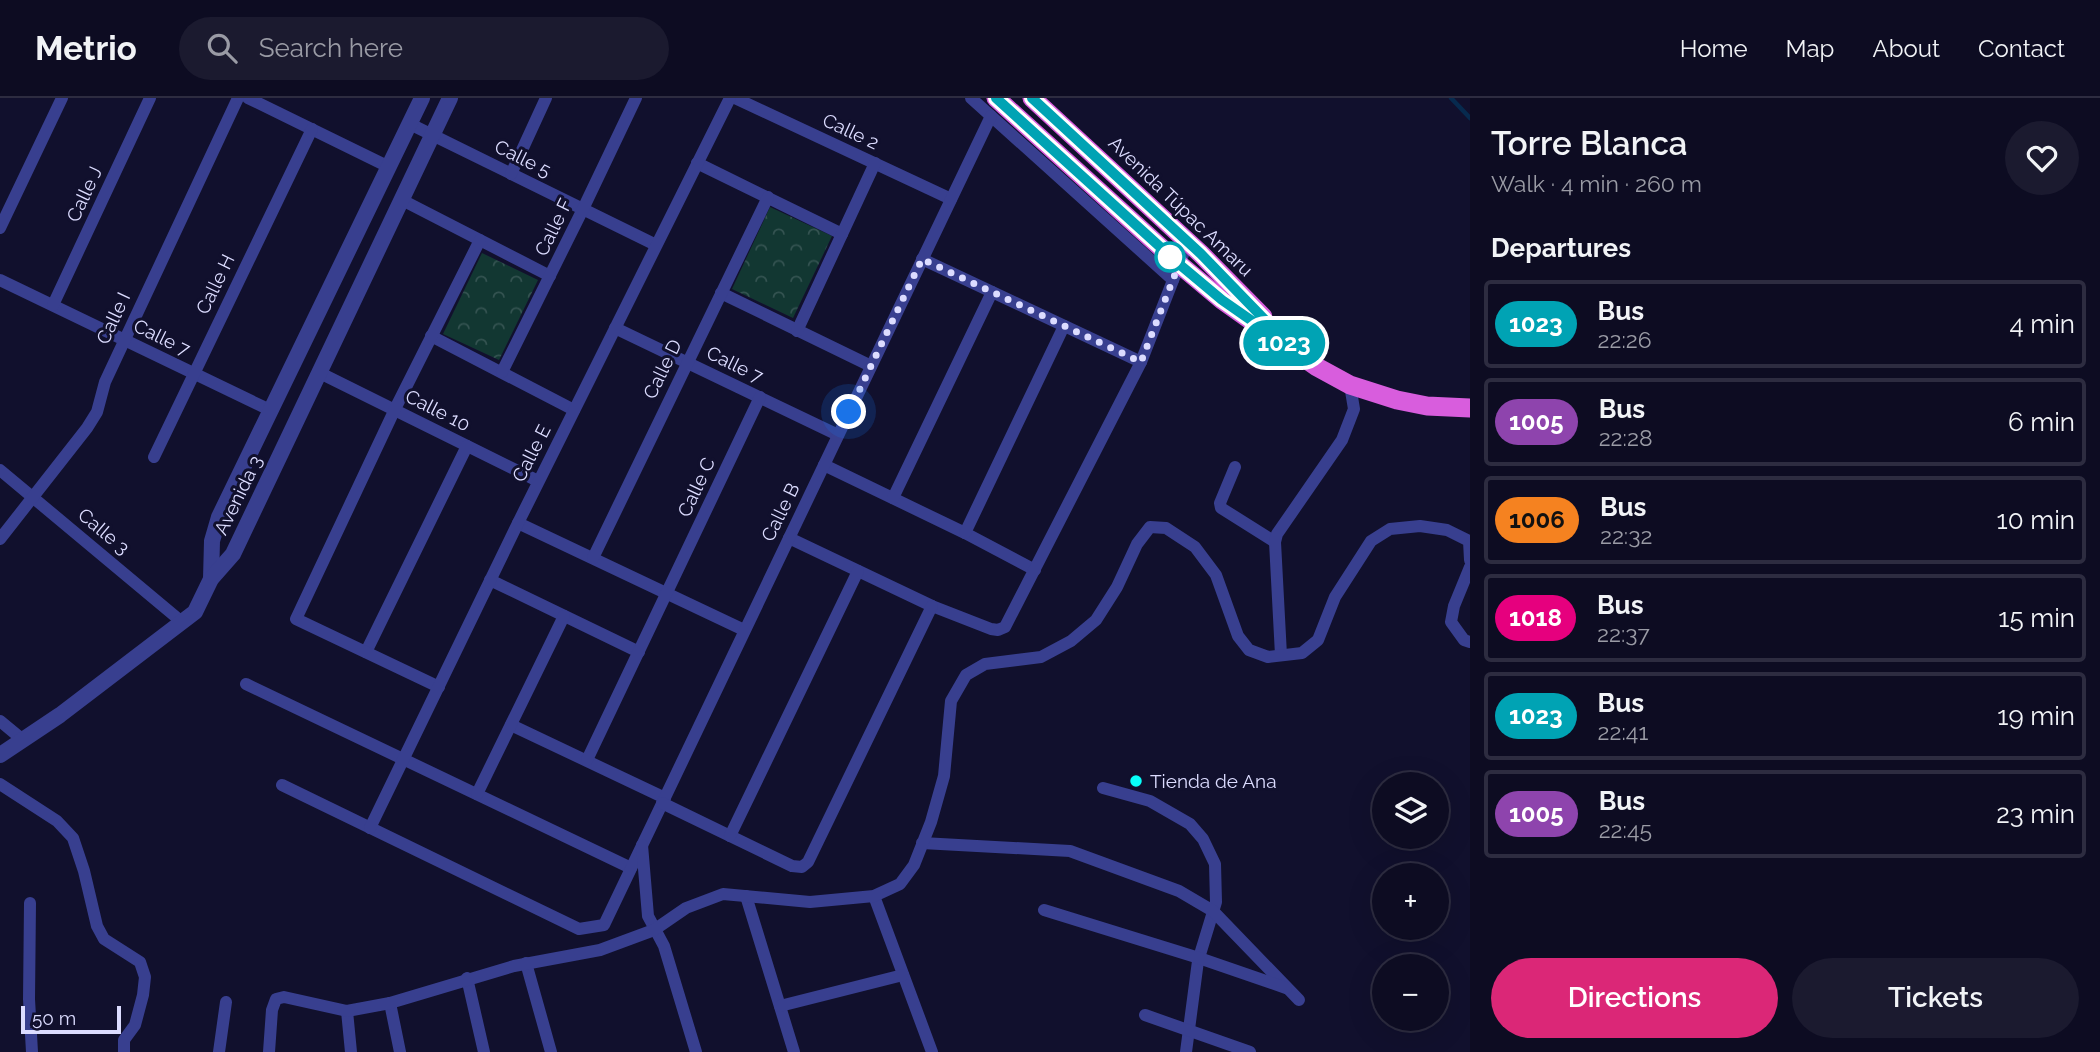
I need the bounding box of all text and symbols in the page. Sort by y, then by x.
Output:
search box [179,17,669,80]
text: Metrio [35,29,137,68]
icon: search [203,29,241,67]
text: Search here [259,33,403,63]
text: Home [1680,34,1748,63]
text: Map [1786,34,1834,63]
text: About [1872,34,1940,63]
text: Contact [1978,34,2065,63]
street label: Calle 2 [819,108,883,154]
button: heart [2005,121,2079,195]
text: Torre Blanca [1491,124,1687,163]
street label: Avenida Túpac Amaru [1104,132,1258,280]
street label: Calle 5 [491,135,555,181]
street label: Calle J [62,163,106,225]
text: Walk · 4 min · 260 m [1491,170,1702,197]
street label: Calle F [530,195,576,259]
text: Departures [1491,233,1631,263]
unlabelled marker [1155,242,1185,272]
street label: Calle H [191,251,239,317]
street label: Calle I [92,289,134,347]
text: Bus [1598,296,1644,326]
text: 1023 [1509,309,1563,338]
text: 4 min [2009,309,2075,339]
street label: Calle 7 [130,314,194,360]
line badge: 1023 [1235,320,1333,366]
text: 22:26 [1598,326,1652,353]
text: 1023 [1257,328,1311,357]
street label: Calle D [638,336,686,402]
street label: Calle 7 [703,341,767,387]
street label: Calle 10 [402,384,474,436]
your location [831,394,866,429]
text: Bus [1599,394,1645,424]
text: 1005 [1509,407,1564,436]
text: 6 min [2008,407,2075,437]
street label: Calle E [507,421,555,485]
text: 22:28 [1599,424,1653,451]
street label: Avenida 3 [209,452,267,538]
street label: Calle C [673,454,719,520]
street label: Calle B [756,479,804,545]
text: Bus [1600,492,1646,522]
street label: Calle 3 [74,503,134,559]
text: 1006 [1509,505,1565,534]
text: 10 min [1997,505,2075,535]
text: 22:32 [1600,522,1652,549]
text: Bus [1597,590,1644,620]
text: 1018 [1509,603,1562,632]
text: 15 min [1998,603,2075,633]
text: 22:37 [1597,620,1650,647]
text: Bus [1598,688,1644,718]
text: 1023 [1509,701,1563,730]
text: 19 min [1997,701,2075,731]
text: 22:41 [1598,718,1648,745]
place label: Tienda de Ana [1150,770,1276,792]
map controls [1372,772,1449,1031]
button: layers [1372,772,1449,849]
marker: Tienda de Ana [1128,773,1144,789]
text: Bus [1599,786,1645,816]
text: 1005 [1509,799,1564,828]
text: 23 min [1996,799,2075,829]
text: 22:45 [1599,816,1652,843]
button: + [1372,863,1449,940]
button: − [1372,954,1449,1031]
button: Directions [1491,958,1778,1038]
button: Tickets [1792,958,2079,1038]
scale bar [21,1003,121,1035]
text: 50 m [32,1007,76,1029]

